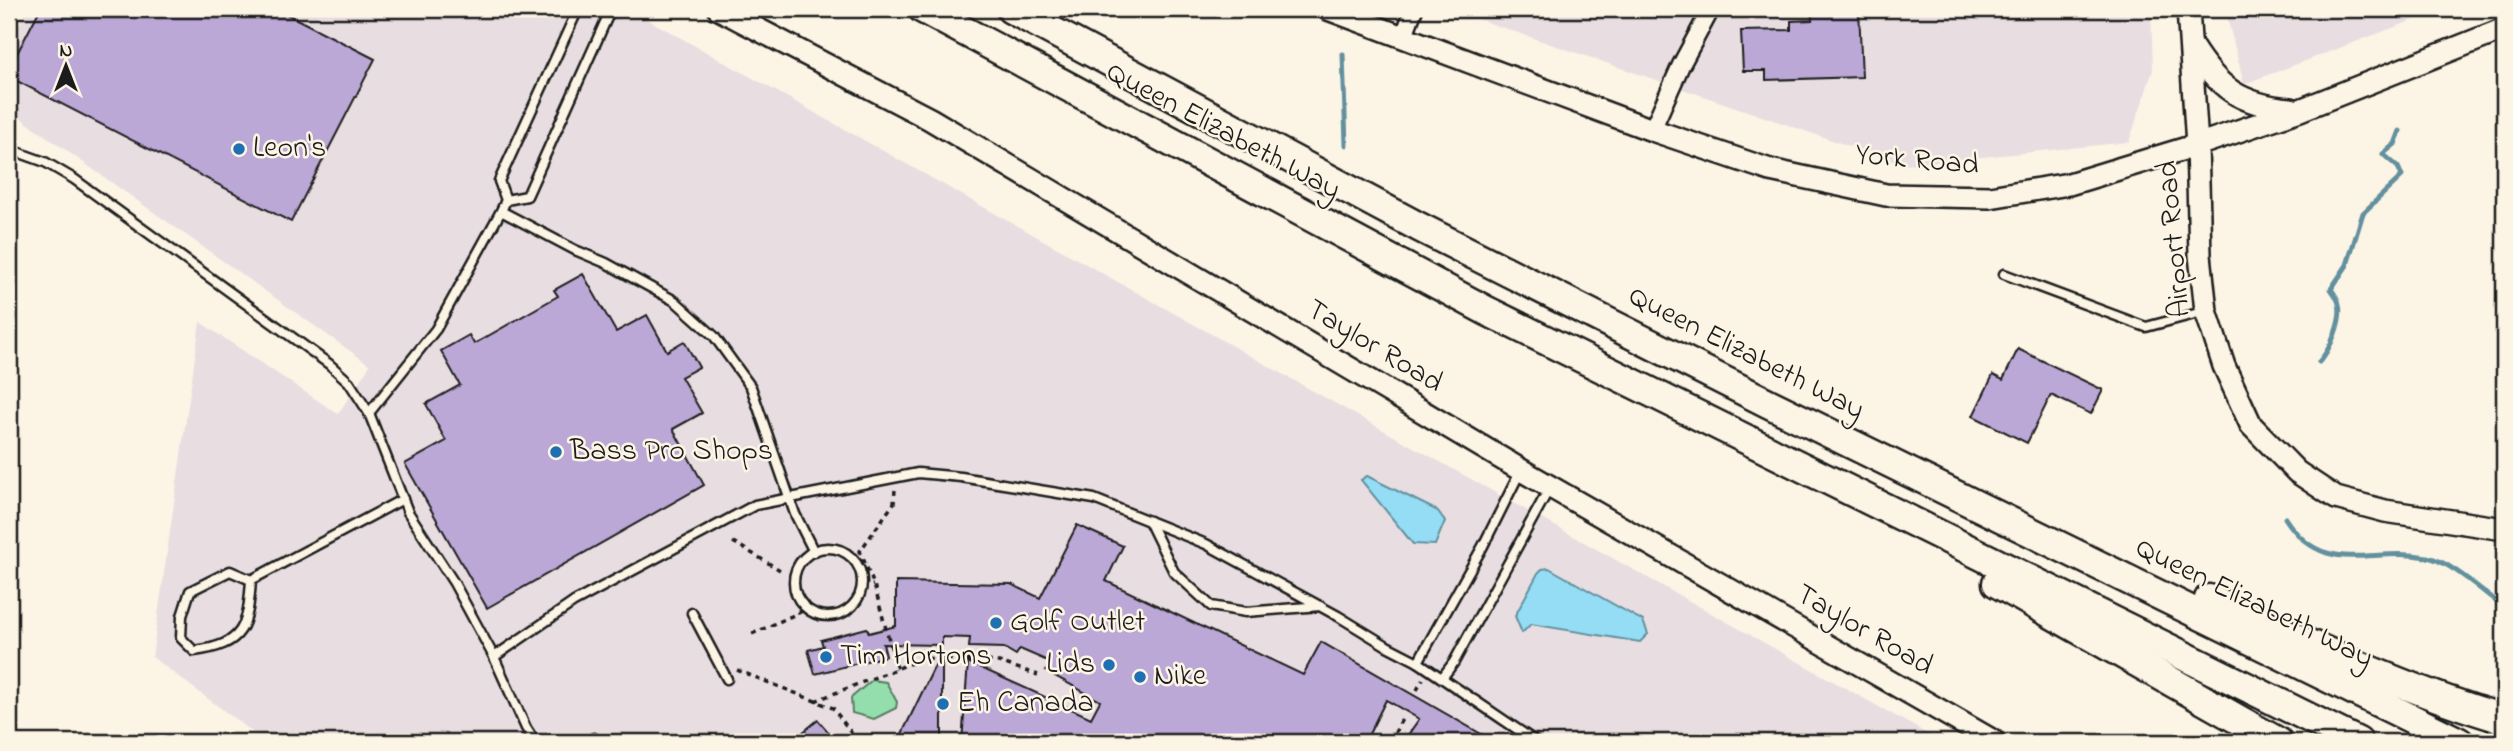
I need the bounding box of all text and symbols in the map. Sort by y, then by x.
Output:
north arrow [32,32,102,102]
text: N [60,38,73,65]
street label: Queen Elizabeth Way [1098,52,1348,212]
place label: Leon's [253,127,326,171]
street label: York Road [1853,134,1981,188]
marker: Leon's [231,141,247,157]
street label: Airport Road [2146,159,2204,319]
street label: Queen Elizabeth Way [1620,275,1872,433]
street label: Taylor Road [1297,289,1451,405]
place label: Bass Pro Shops [569,430,773,474]
marker: Bass Pro Shops [548,444,564,460]
street label: Queen Elizabeth Way [2127,527,2381,681]
street label: Taylor Road [1787,574,1941,688]
place label: Golf Outlet [1010,601,1145,645]
marker: Golf Outlet [988,615,1004,631]
place label: Tim Hortons [840,635,991,679]
place label: Lids [1046,643,1095,687]
marker: Tim Hortons [818,649,834,665]
place label: Nike [1154,655,1207,699]
marker: Lids [1101,657,1117,673]
marker: Nike [1132,669,1148,685]
place label: Eh Canada [957,682,1094,726]
marker: Eh Canada [935,696,951,712]

